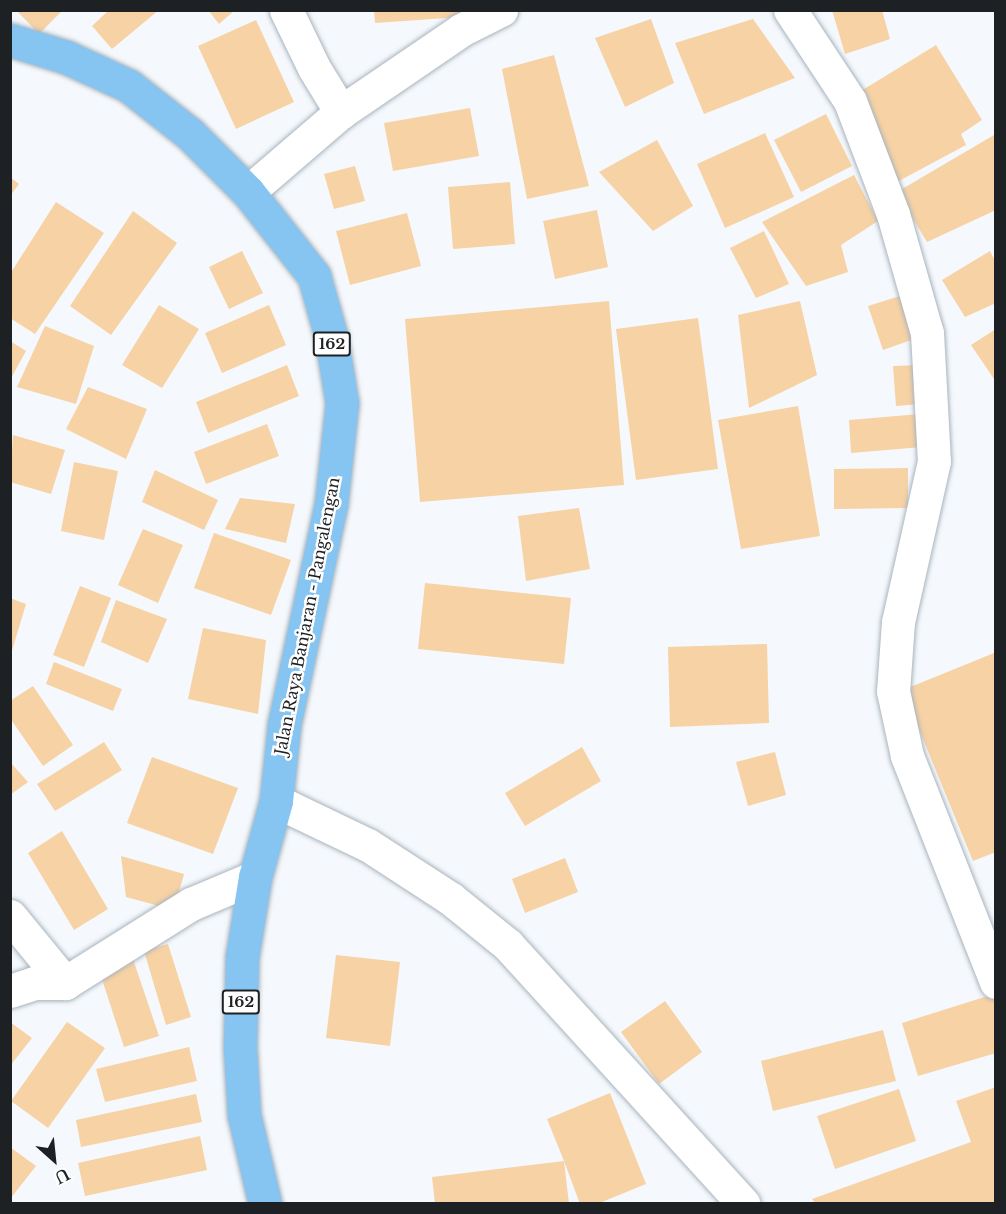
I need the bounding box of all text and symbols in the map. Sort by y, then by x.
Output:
road number: 162 [312,332,352,356]
street label: Jalan Raya Banjaran - Pangalengan [271,475,343,757]
road number: 162 [222,990,260,1014]
north arrow [24,1130,84,1190]
text: U [51,1164,73,1188]

